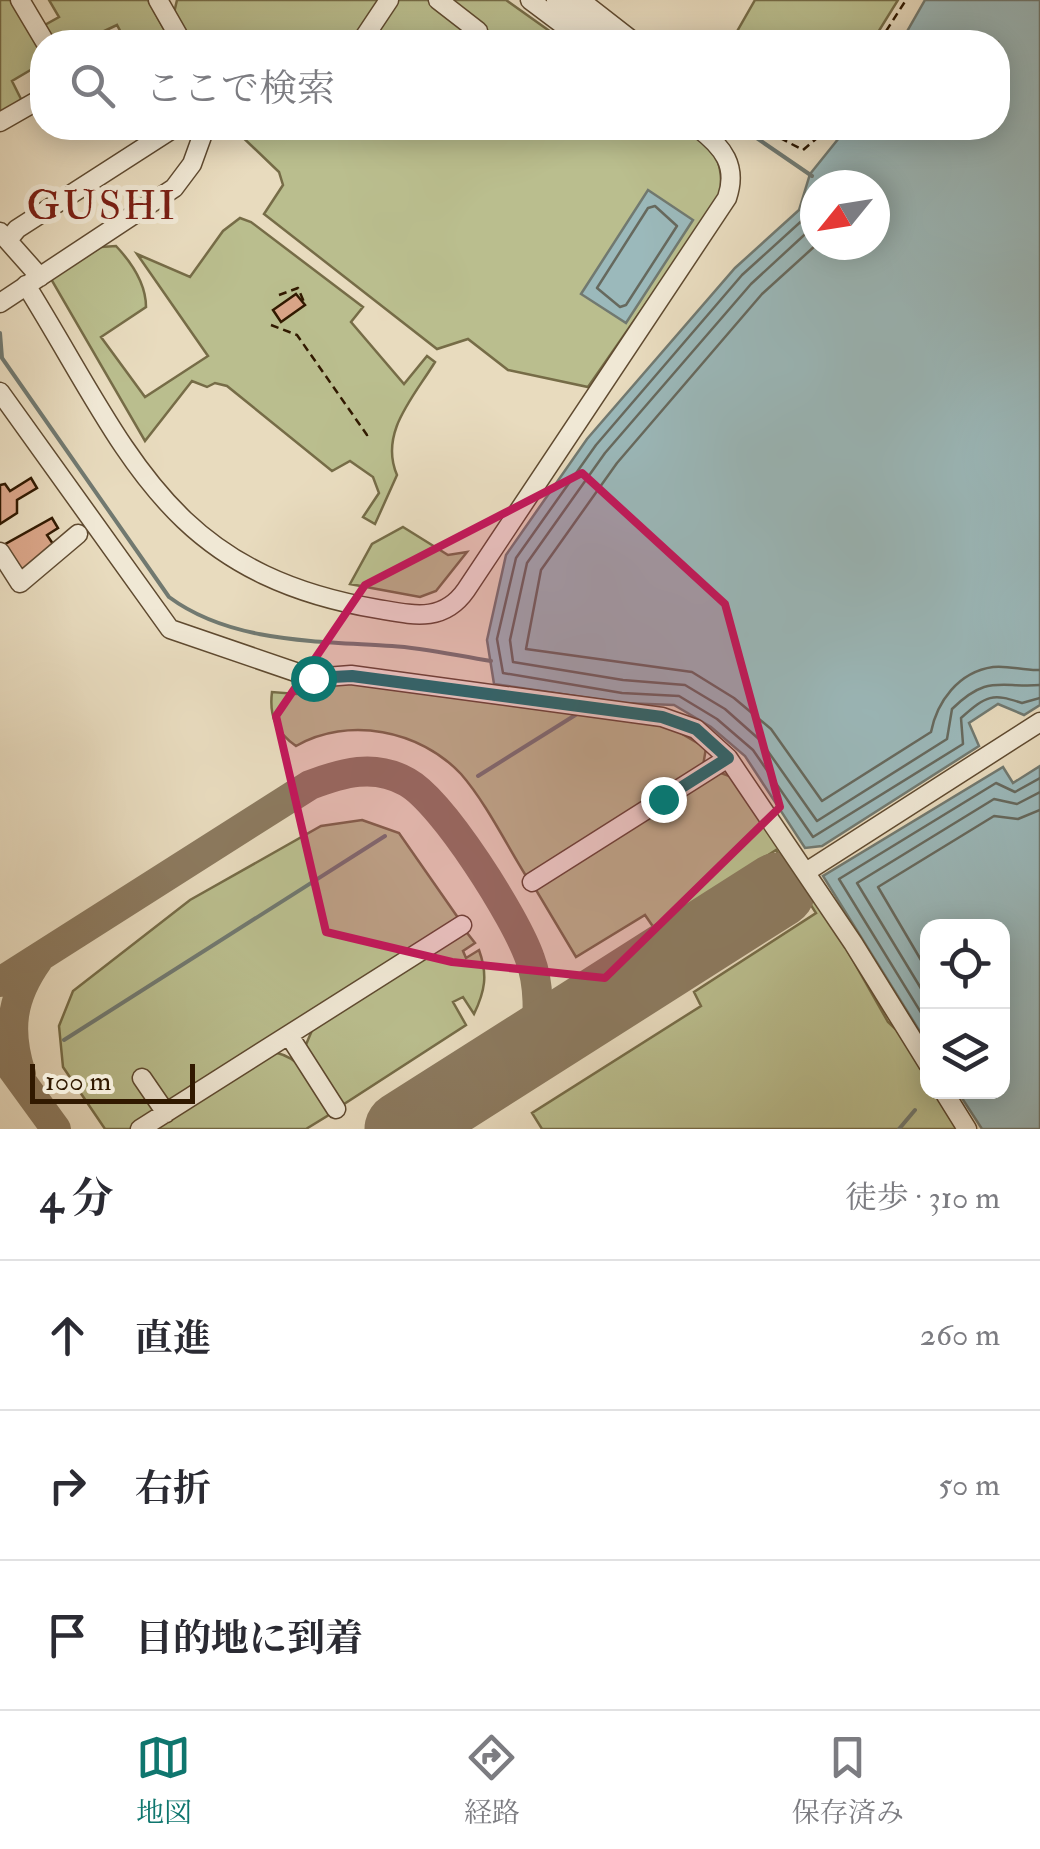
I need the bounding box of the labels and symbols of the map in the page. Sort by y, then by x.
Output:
north arrow [800,170,890,260]
district label: GUSHI [27,181,177,232]
route start [291,656,337,702]
route end [641,777,687,823]
scale bar [30,1059,195,1104]

